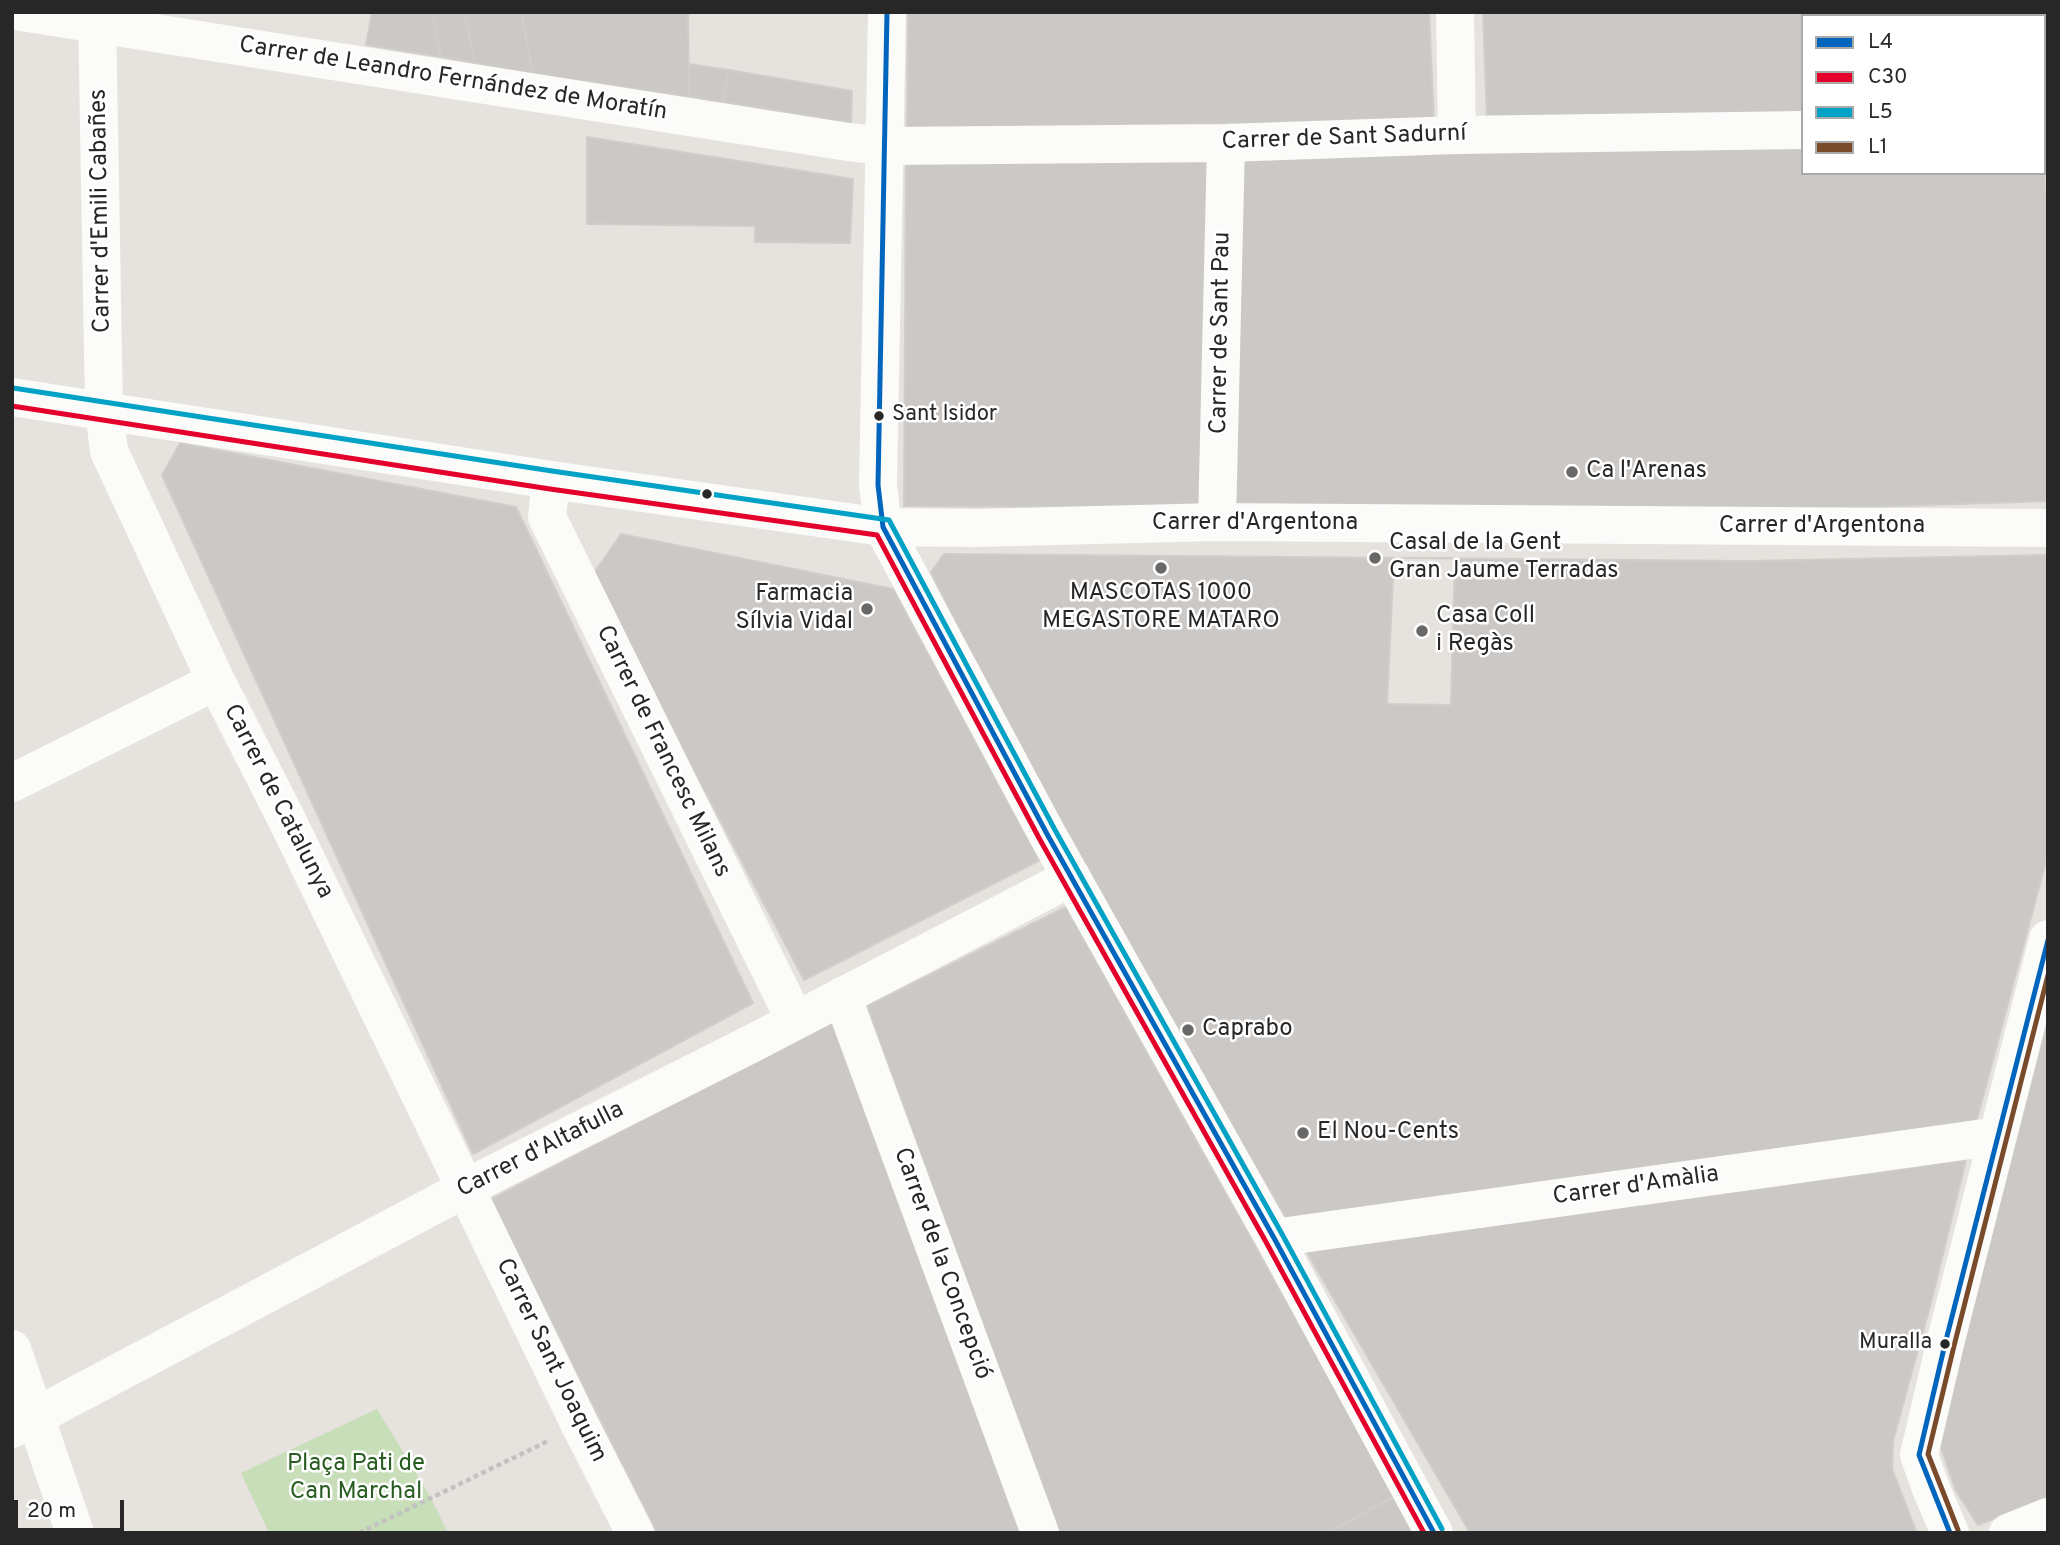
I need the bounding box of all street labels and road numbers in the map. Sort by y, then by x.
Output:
street label: Carrer de Leandro Fernández de Moratín [237,32,669,128]
street label: Carrer d'Emili Cabañes [85,89,119,333]
street label: Carrer de Sant Sadurní [1221,120,1467,158]
street label: Carrer de Sant Pau [1206,231,1238,435]
street label: Carrer d'Argentona [1152,510,1358,538]
street label: Carrer d'Argentona [1719,513,1925,541]
street label: Carrer de Francesc Milans [588,621,736,883]
street label: Carrer de Catalunya [216,700,338,904]
street label: Carrer d'Altafulla [453,1097,629,1205]
street label: Carrer de la Concepció [886,1144,996,1384]
street label: Carrer d'Amàlia [1551,1161,1721,1213]
street label: Carrer Sant Joaquim [488,1254,612,1468]

